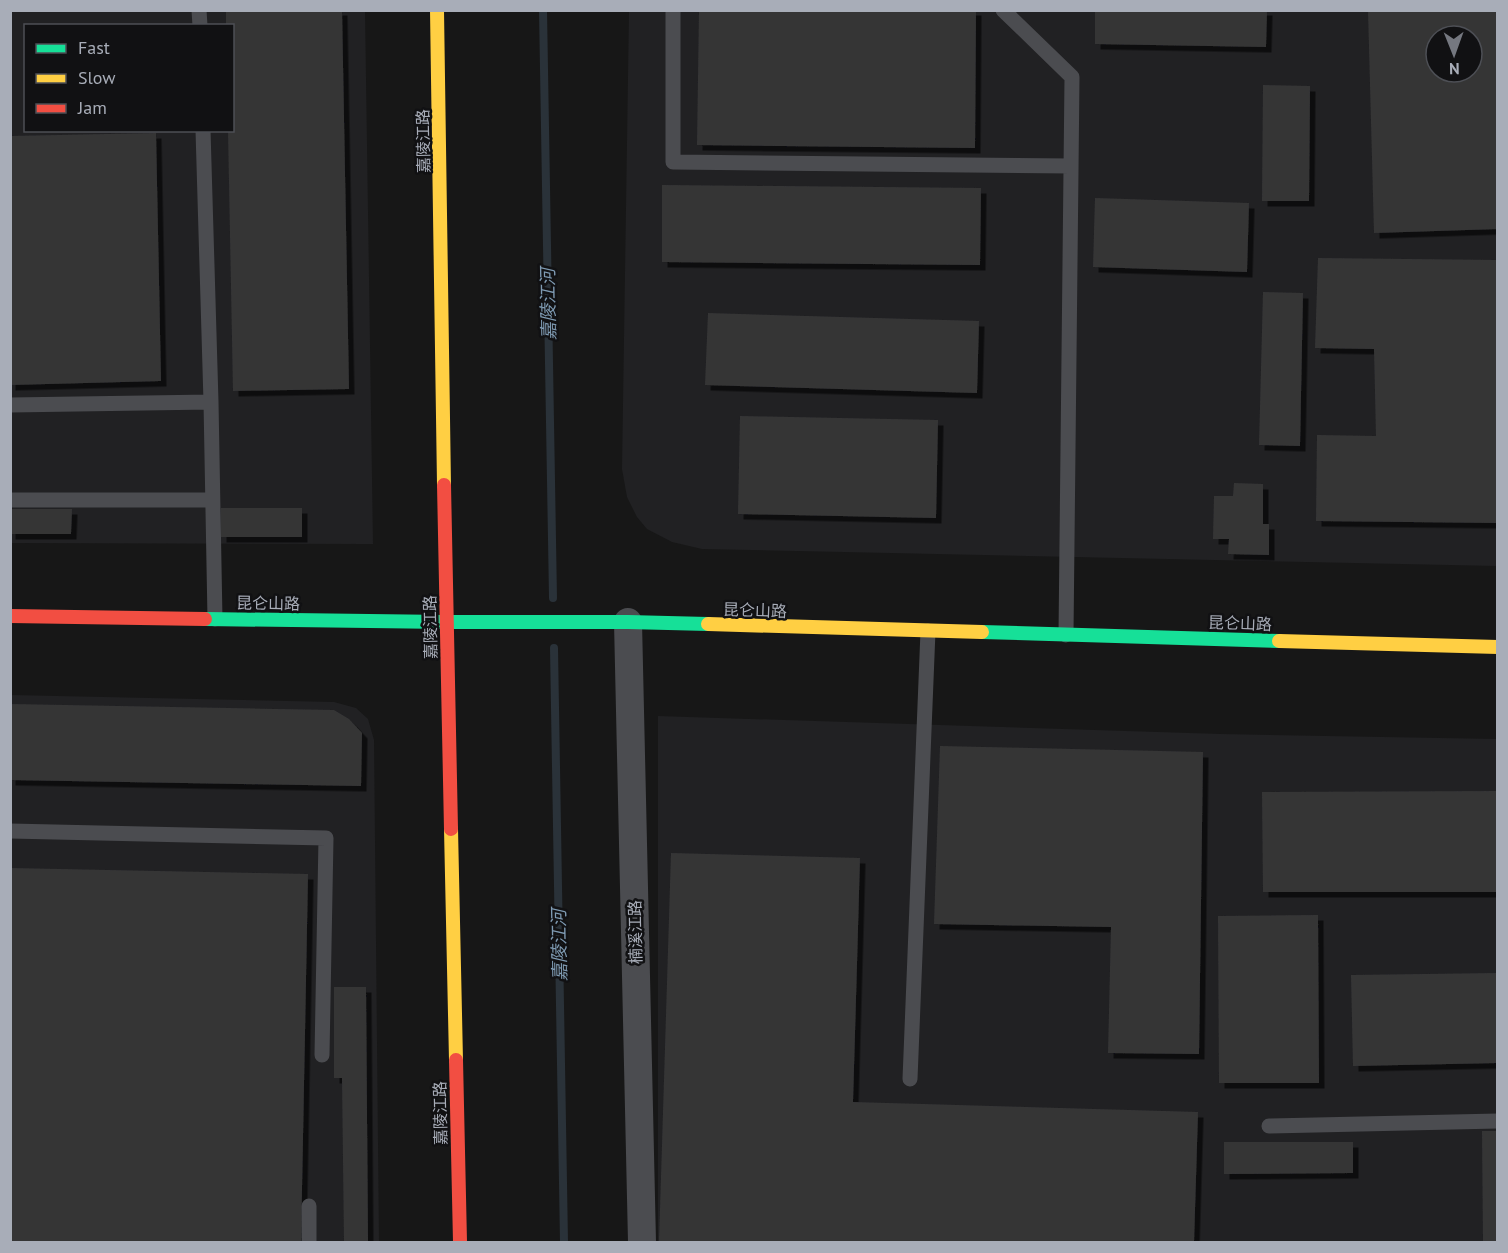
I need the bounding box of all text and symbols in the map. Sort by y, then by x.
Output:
legend [24,24,234,132]
north arrow [1424,24,1484,84]
text: Fast [78,36,110,59]
text: N [1449,59,1460,79]
text: Slow [78,66,116,89]
text: Jam [77,96,107,119]
street label: 嘉陵江路 [412,109,434,173]
water label: 嘉陵江河 [536,265,560,340]
street label: 昆仑山路 [236,592,300,614]
street label: 嘉陵江路 [419,595,441,659]
street label: 昆仑山路 [723,599,787,621]
street label: 昆仑山路 [1208,612,1272,634]
street label: 楠溪江路 [624,900,646,964]
water label: 嘉陵江河 [547,906,571,981]
street label: 嘉陵江路 [429,1081,451,1145]

